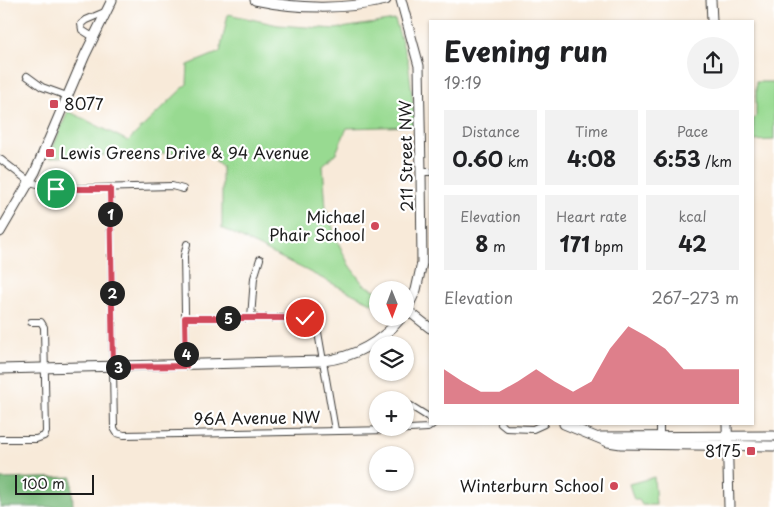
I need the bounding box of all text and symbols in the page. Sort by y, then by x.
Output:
text: Evening run [444,29,608,72]
button: share [687,37,739,89]
text: 19:19 [444,70,482,94]
place label: 8077 [64,91,104,115]
marker: 8077 [48,98,60,110]
street label: 211 Street NW [392,100,418,212]
text: Distance [461,121,520,142]
text: Time [575,121,608,142]
text: Pace [677,121,708,142]
place label: Lewis Greens Drive & 94 Avenue [60,140,309,164]
text: 0.60 [452,142,503,174]
text: 4:08 [567,142,616,174]
text: 6:53 [653,142,701,174]
marker: Lewis Greens Drive & 94 Avenue [44,147,56,159]
text: km [503,151,529,172]
text: /km [701,151,732,172]
pin [35,168,77,210]
icon: arrive [42,175,70,203]
pin: 1 [98,202,122,226]
text: 1 [107,204,114,225]
place label: Michael Phair School [269,204,365,246]
text: Elevation [460,206,521,227]
text: Heart rate [556,206,627,227]
text: kcal [679,206,706,227]
marker: Michael Phair School [369,220,381,232]
text: 8 [475,227,488,259]
text: 171 [560,227,590,259]
text: 42 [678,227,707,259]
text: m [488,236,506,257]
text: bpm [590,236,623,257]
pin: 2 [100,280,124,306]
north arrow [369,281,414,326]
map controls [369,281,414,491]
text: 2 [108,283,117,304]
text: Elevation [444,285,513,309]
text: 267–273 m [652,285,739,309]
pin [284,297,326,339]
icon: check [291,304,319,332]
pin: 5 [216,306,240,330]
text: 5 [224,308,233,329]
button: layers [369,336,414,381]
pin: 4 [174,342,198,366]
text: 4 [182,344,191,365]
pin: 3 [106,354,130,380]
text: 3 [114,357,123,378]
button: + [369,391,414,436]
street label: 96A Avenue NW [193,404,321,430]
place label: 8175 [705,438,741,462]
marker: 8175 [745,445,757,457]
button: − [369,446,414,491]
scale bar [15,472,94,495]
text: 100 m [22,473,65,494]
place label: Winterburn School [460,473,604,497]
marker: Winterburn School [608,480,620,492]

